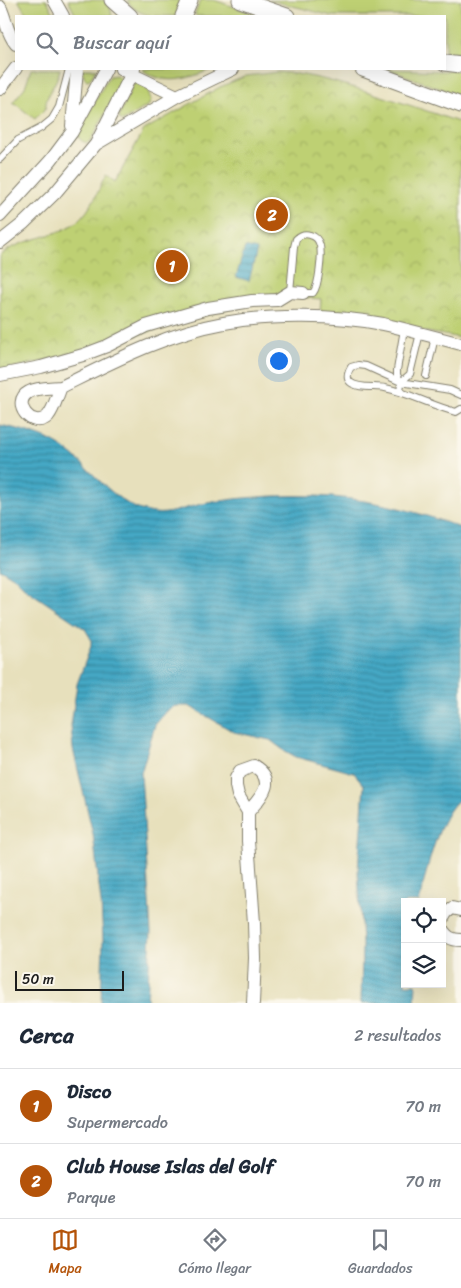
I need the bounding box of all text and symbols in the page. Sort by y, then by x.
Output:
search box [15,15,446,70]
text: Buscar aquí [73,26,170,59]
icon: search [33,29,61,57]
pin: 2 [256,196,288,234]
pin: 1 [156,247,188,285]
your location [266,348,292,374]
map controls [401,898,446,988]
button: locate [401,898,446,943]
button: layers [401,943,446,988]
text: 50 m [22,967,54,992]
scale bar [15,968,124,991]
text: Cerca [20,1017,74,1055]
text: 2 resultados [354,1021,441,1050]
text: Disco [67,1075,111,1108]
text: 1 [33,1092,39,1121]
text: 70 m [405,1092,441,1121]
text: Supermercado [67,1108,168,1137]
text: Club House Islas del Golf [67,1150,274,1183]
text: 2 [31,1167,41,1196]
text: 70 m [405,1167,441,1196]
text: Parque [67,1183,115,1212]
tab: Mapa [49,1226,81,1281]
tab: Cómo llegar [179,1226,251,1281]
tab: Guardados [348,1226,412,1281]

